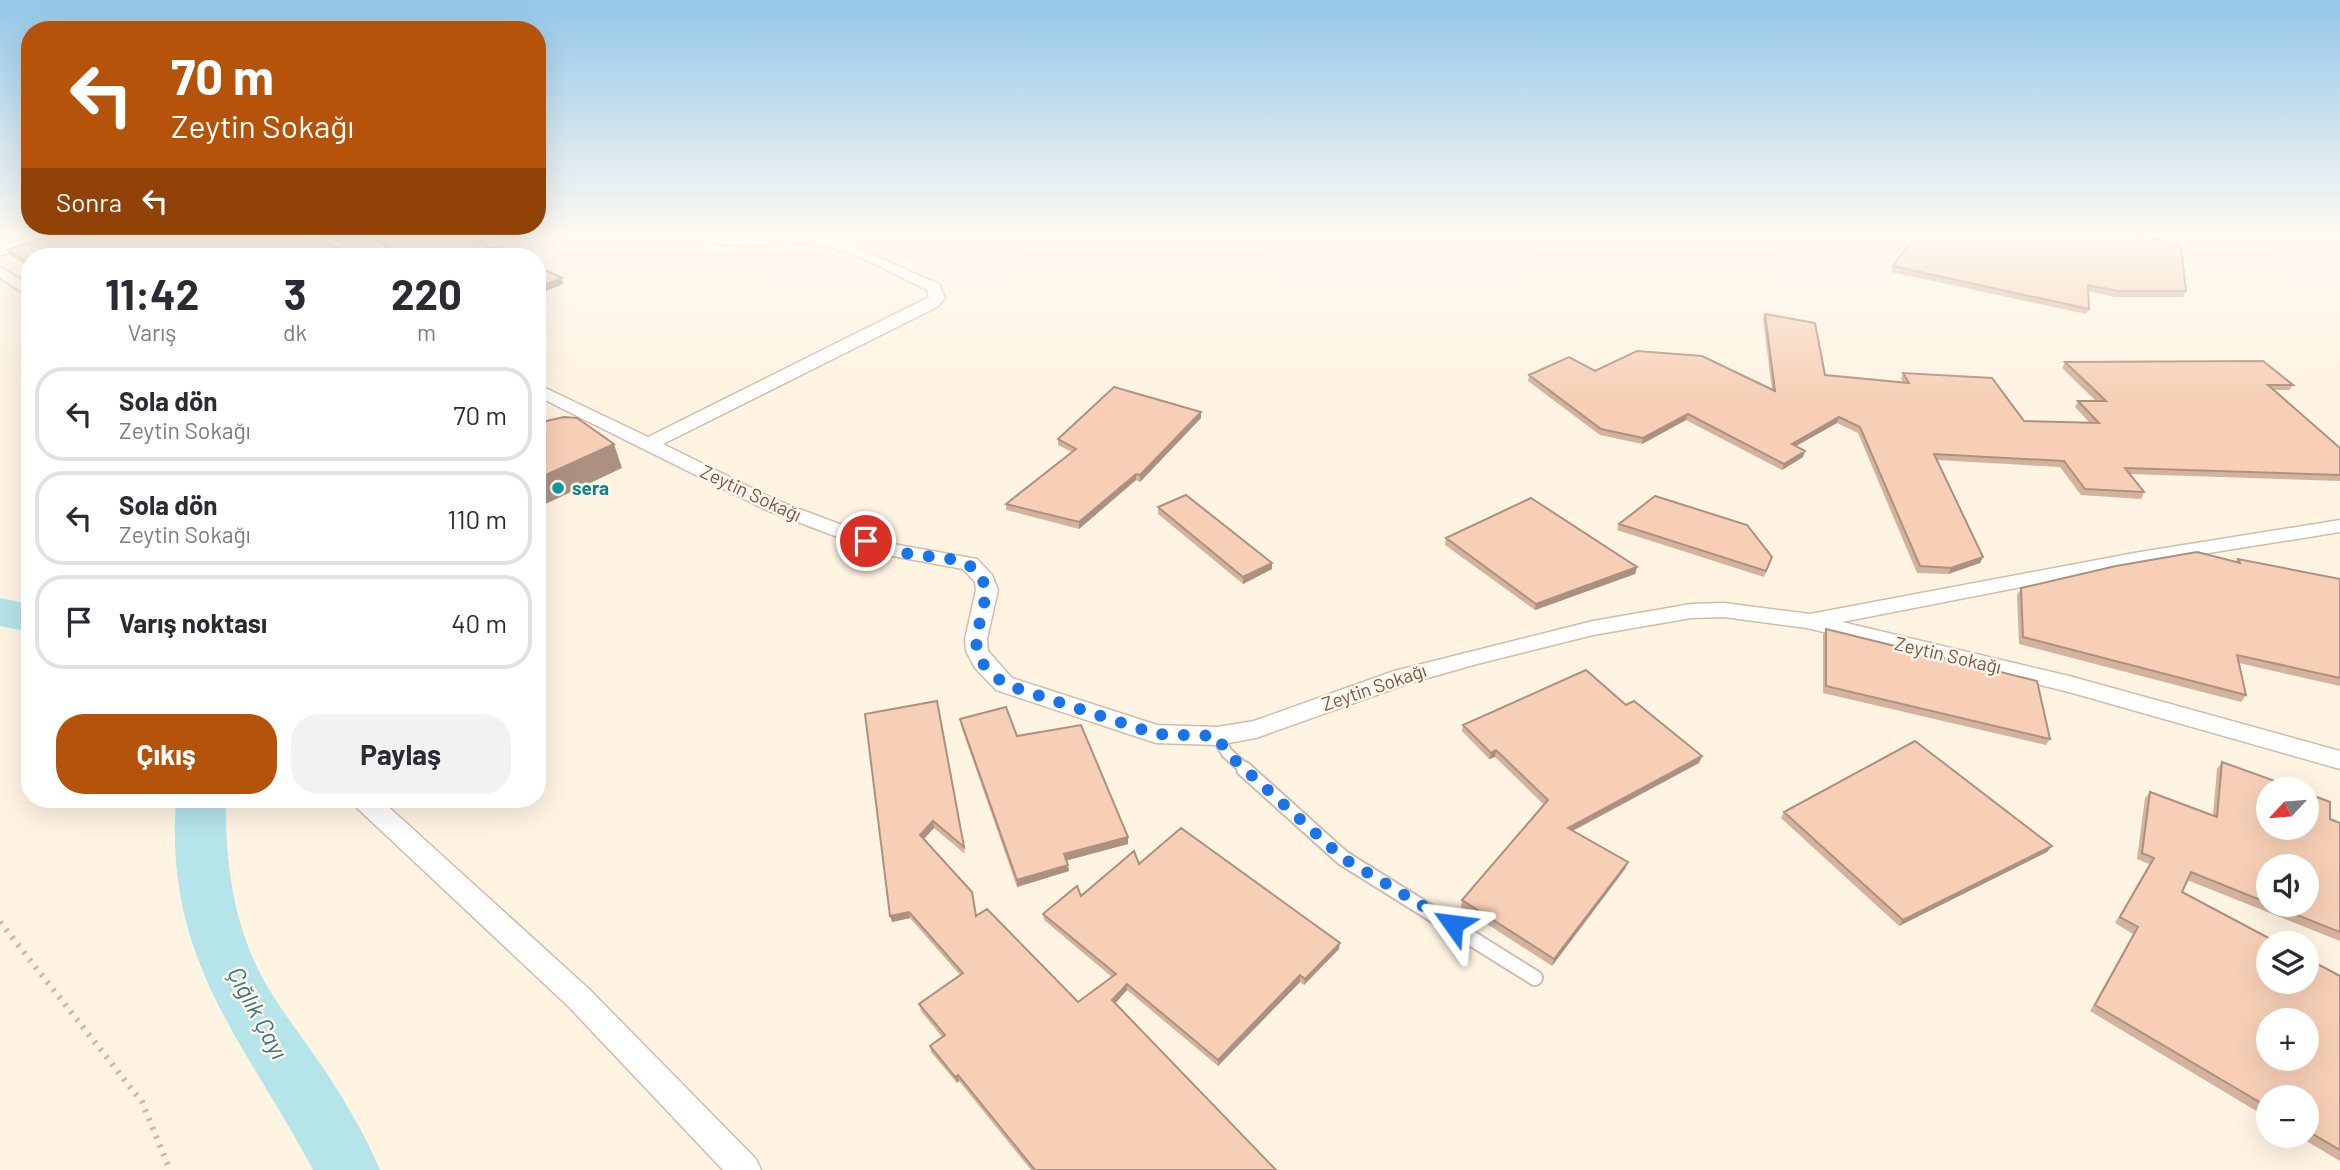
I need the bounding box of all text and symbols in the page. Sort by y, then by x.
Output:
text: 70 m [171,46,274,105]
icon: left [56,49,147,140]
text: Zeytin Sokağı [171,106,354,144]
icon: left [136,182,174,220]
text: Sonra [56,186,122,217]
text: 11:42 [105,268,199,318]
text: 3 [284,268,306,318]
text: 220 [391,268,462,318]
text: Varış [128,318,176,346]
text: dk [283,318,307,346]
text: m [417,318,436,346]
text: Sola dön [119,385,217,416]
icon: left [60,395,98,433]
text: 70 m [453,399,507,430]
text: Zeytin Sokağı [119,416,251,444]
street label: Zeytin Sokağı [697,459,805,526]
place label: sera [572,476,609,499]
marker: sera [550,480,566,496]
text: Sola dön [119,489,217,520]
icon: left [60,499,98,537]
text: 110 m [447,503,507,534]
pin [836,511,896,571]
text: Zeytin Sokağı [119,520,251,548]
icon: arrive [847,522,885,560]
icon: arrive [60,603,98,641]
text: Varış noktası [119,607,267,638]
text: 40 m [451,607,507,638]
street label: Zeytin Sokağı [1893,631,2004,678]
street label: Zeytin Sokağı [1319,658,1429,715]
button: Çıkış [56,714,277,794]
button: Paylaş [291,714,511,794]
north arrow [2256,777,2319,840]
map controls [2256,777,2319,1148]
button: sound [2256,854,2319,917]
position arrow [1416,887,1490,961]
button: layers [2256,931,2319,994]
water label: Çığlık Çayı [222,961,295,1063]
button: + [2256,1008,2319,1071]
button: − [2256,1085,2319,1148]

